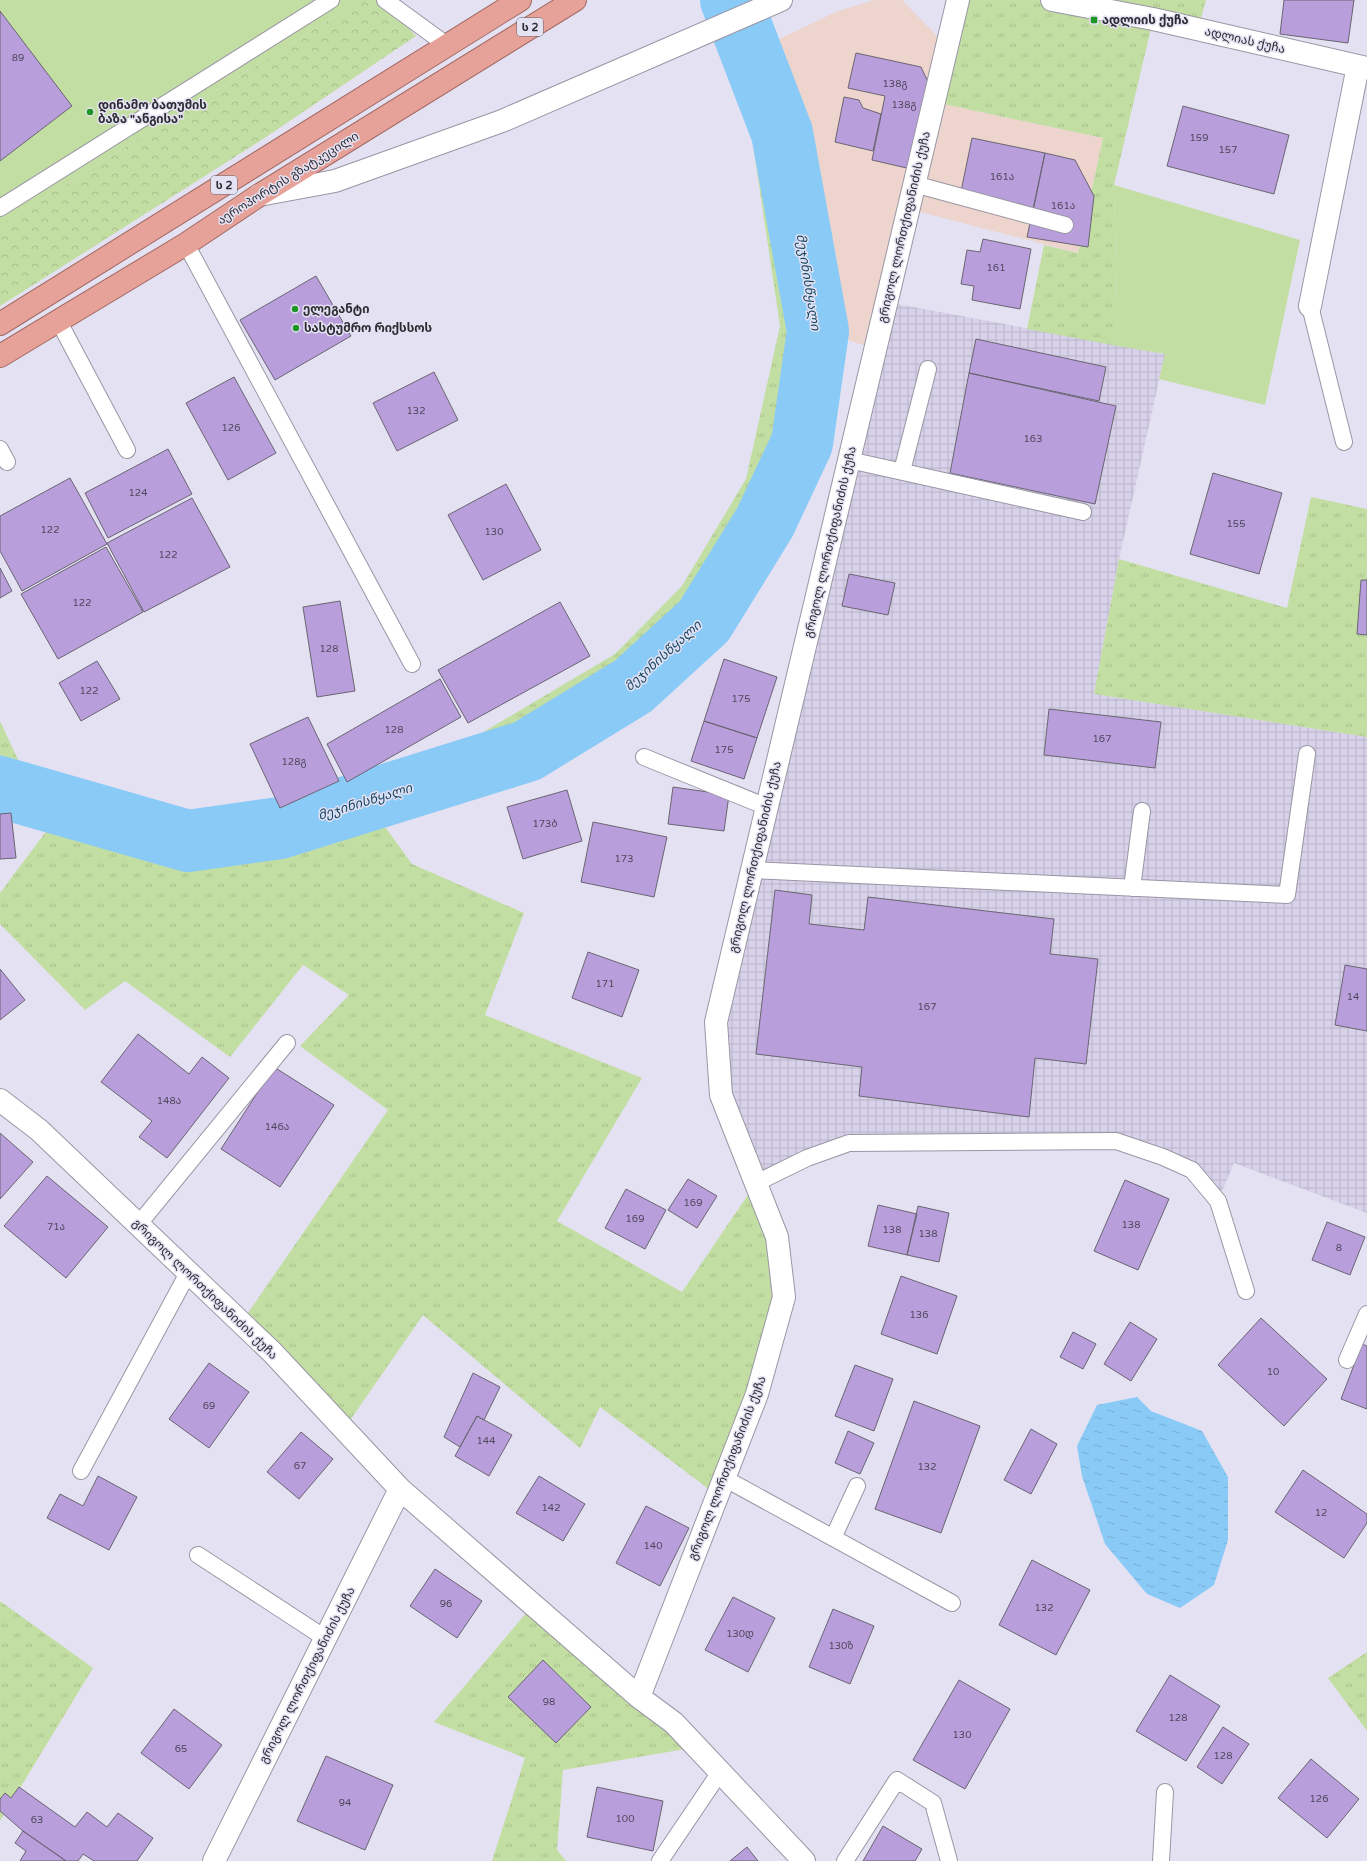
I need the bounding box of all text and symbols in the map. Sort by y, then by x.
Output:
place label: ადლიის ქუჩა [1102,13,1188,28]
marker: ადლიის ქუჩა [1089,15,1099,25]
road number: ს 2 [517,18,543,36]
street label: ადლიას ქუჩა [1203,24,1287,57]
house number: 89 [12,52,24,64]
house number: 138გ [883,78,907,90]
place label: დინამო ბათუმის ბაზა "ანგისა" [98,98,207,126]
house number: 138გ [892,99,916,111]
marker: დინამო ბათუმის ბაზა "ანგისა" [85,107,95,117]
street label: აეროპორტის გზატკეცილი [215,129,362,228]
street label: გრიგოლ ლორთქიფანიძის ქუჩა [875,130,934,324]
house number: 159 [1190,132,1208,144]
house number: 157 [1219,144,1237,156]
house number: 161ა [990,171,1014,183]
road number: ს 2 [211,176,237,194]
house number: 161ა [1051,200,1075,212]
water label: მეჯინისწყალი [792,233,824,332]
house number: 161 [987,262,1005,274]
place label: ელეგანტი [303,302,369,317]
marker: ელეგანტი [290,304,300,314]
place label: სასტუმრო რიქსსოს [304,321,433,335]
marker: სასტუმრო რიქსსოს [291,323,301,333]
house number: 132 [407,405,425,417]
house number: 126 [222,422,240,434]
house number: 163 [1024,433,1042,445]
street label: გრიგოლ ლორთქიფანიძის ქუჩა [801,445,860,639]
house number: 124 [129,487,147,499]
house number: 155 [1227,518,1245,530]
house number: 122 [41,524,59,536]
house number: 130 [485,526,503,538]
house number: 122 [159,549,177,561]
house number: 122 [73,597,91,609]
water label: მეჯინისწყალი [621,617,705,695]
house number: 128 [320,643,338,655]
house number: 122 [80,685,98,697]
house number: 175 [732,693,750,705]
house number: 128 [385,724,403,736]
house number: 167 [1093,733,1111,745]
house number: 175 [715,744,733,756]
house number: 128გ [282,756,306,768]
street label: გრიგოლ ლორთქიფანიძის ქუჩა [726,760,785,954]
water label: მეჯინისწყალი [316,780,415,824]
house number: 173ბ [533,818,557,830]
house number: 173 [615,853,633,865]
house number: 171 [596,978,614,990]
house number: 14 [1347,991,1359,1003]
house number: 167 [918,1001,936,1013]
house number: 148ა [157,1095,181,1107]
house number: 146ა [265,1121,289,1133]
house number: 169 [684,1197,702,1209]
house number: 169 [626,1213,644,1225]
street label: გრიგოლ ლორთქიფანიძის ქუჩა [129,1216,280,1363]
house number: 138 [1122,1219,1140,1231]
house number: 71ა [47,1221,65,1233]
house number: 138 [883,1224,901,1236]
house number: 138 [919,1228,937,1240]
house number: 8 [1336,1242,1342,1254]
house number: 136 [910,1309,928,1321]
house number: 10 [1267,1366,1279,1378]
street label: გრიგოლ ლორთქიფანიძის ქუჩა [685,1374,770,1562]
house number: 69 [203,1400,215,1412]
house number: 144 [477,1435,495,1447]
house number: 67 [294,1460,306,1472]
house number: 132 [918,1461,936,1473]
house number: 142 [542,1502,560,1514]
house number: 12 [1315,1507,1327,1519]
house number: 140 [644,1540,662,1552]
street label: გრიგოლ ლორთქიფანიძის ქუჩა [256,1584,359,1766]
house number: 96 [440,1598,452,1610]
house number: 132 [1035,1602,1053,1614]
house number: 130დ [726,1628,754,1640]
house number: 130ზ [828,1640,854,1652]
house number: 98 [543,1696,555,1708]
house number: 128 [1169,1712,1187,1724]
house number: 130 [953,1729,971,1741]
house number: 65 [175,1743,187,1755]
house number: 128 [1214,1750,1232,1762]
house number: 126 [1310,1793,1328,1805]
house number: 94 [339,1797,351,1809]
house number: 100 [616,1813,634,1825]
house number: 63 [31,1814,43,1826]

